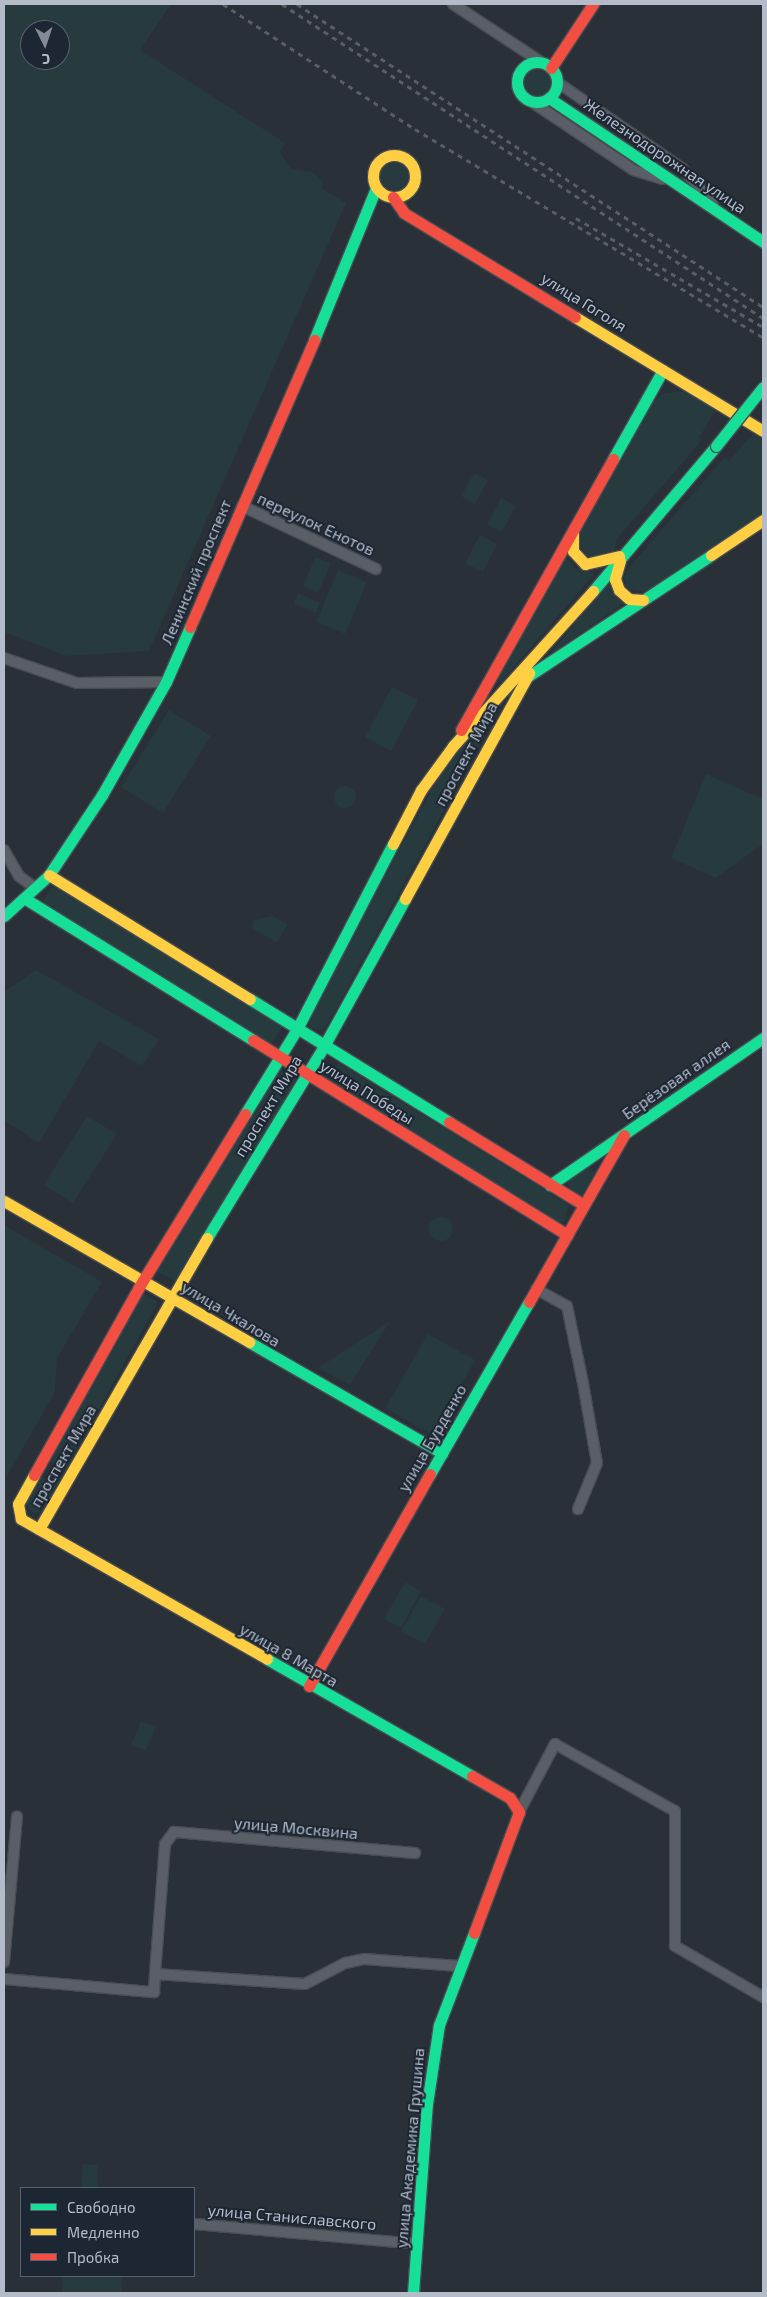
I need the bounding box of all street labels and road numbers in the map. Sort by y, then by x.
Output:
street label: Железнодорожная улица [580,95,750,217]
street label: улица Гоголя [538,268,630,336]
street label: переулок Енотов [254,488,378,560]
street label: Ленинский проспект [157,497,235,647]
street label: проспект Мира [431,699,501,809]
street label: Берёзовая аллея [618,1035,734,1123]
street label: проспект Мира [230,1052,306,1160]
street label: улица Победы [317,1056,417,1128]
street label: улица Чкалова [178,1277,284,1351]
street label: улица Бурденко [394,1381,470,1495]
street label: проспект Мира [26,1401,100,1511]
street label: улица 8 Марта [236,1619,342,1691]
street label: улица Москвина [233,1813,359,1843]
street label: улица Академика Грушина [392,2047,428,2249]
street label: улица Станиславского [207,2200,377,2234]

